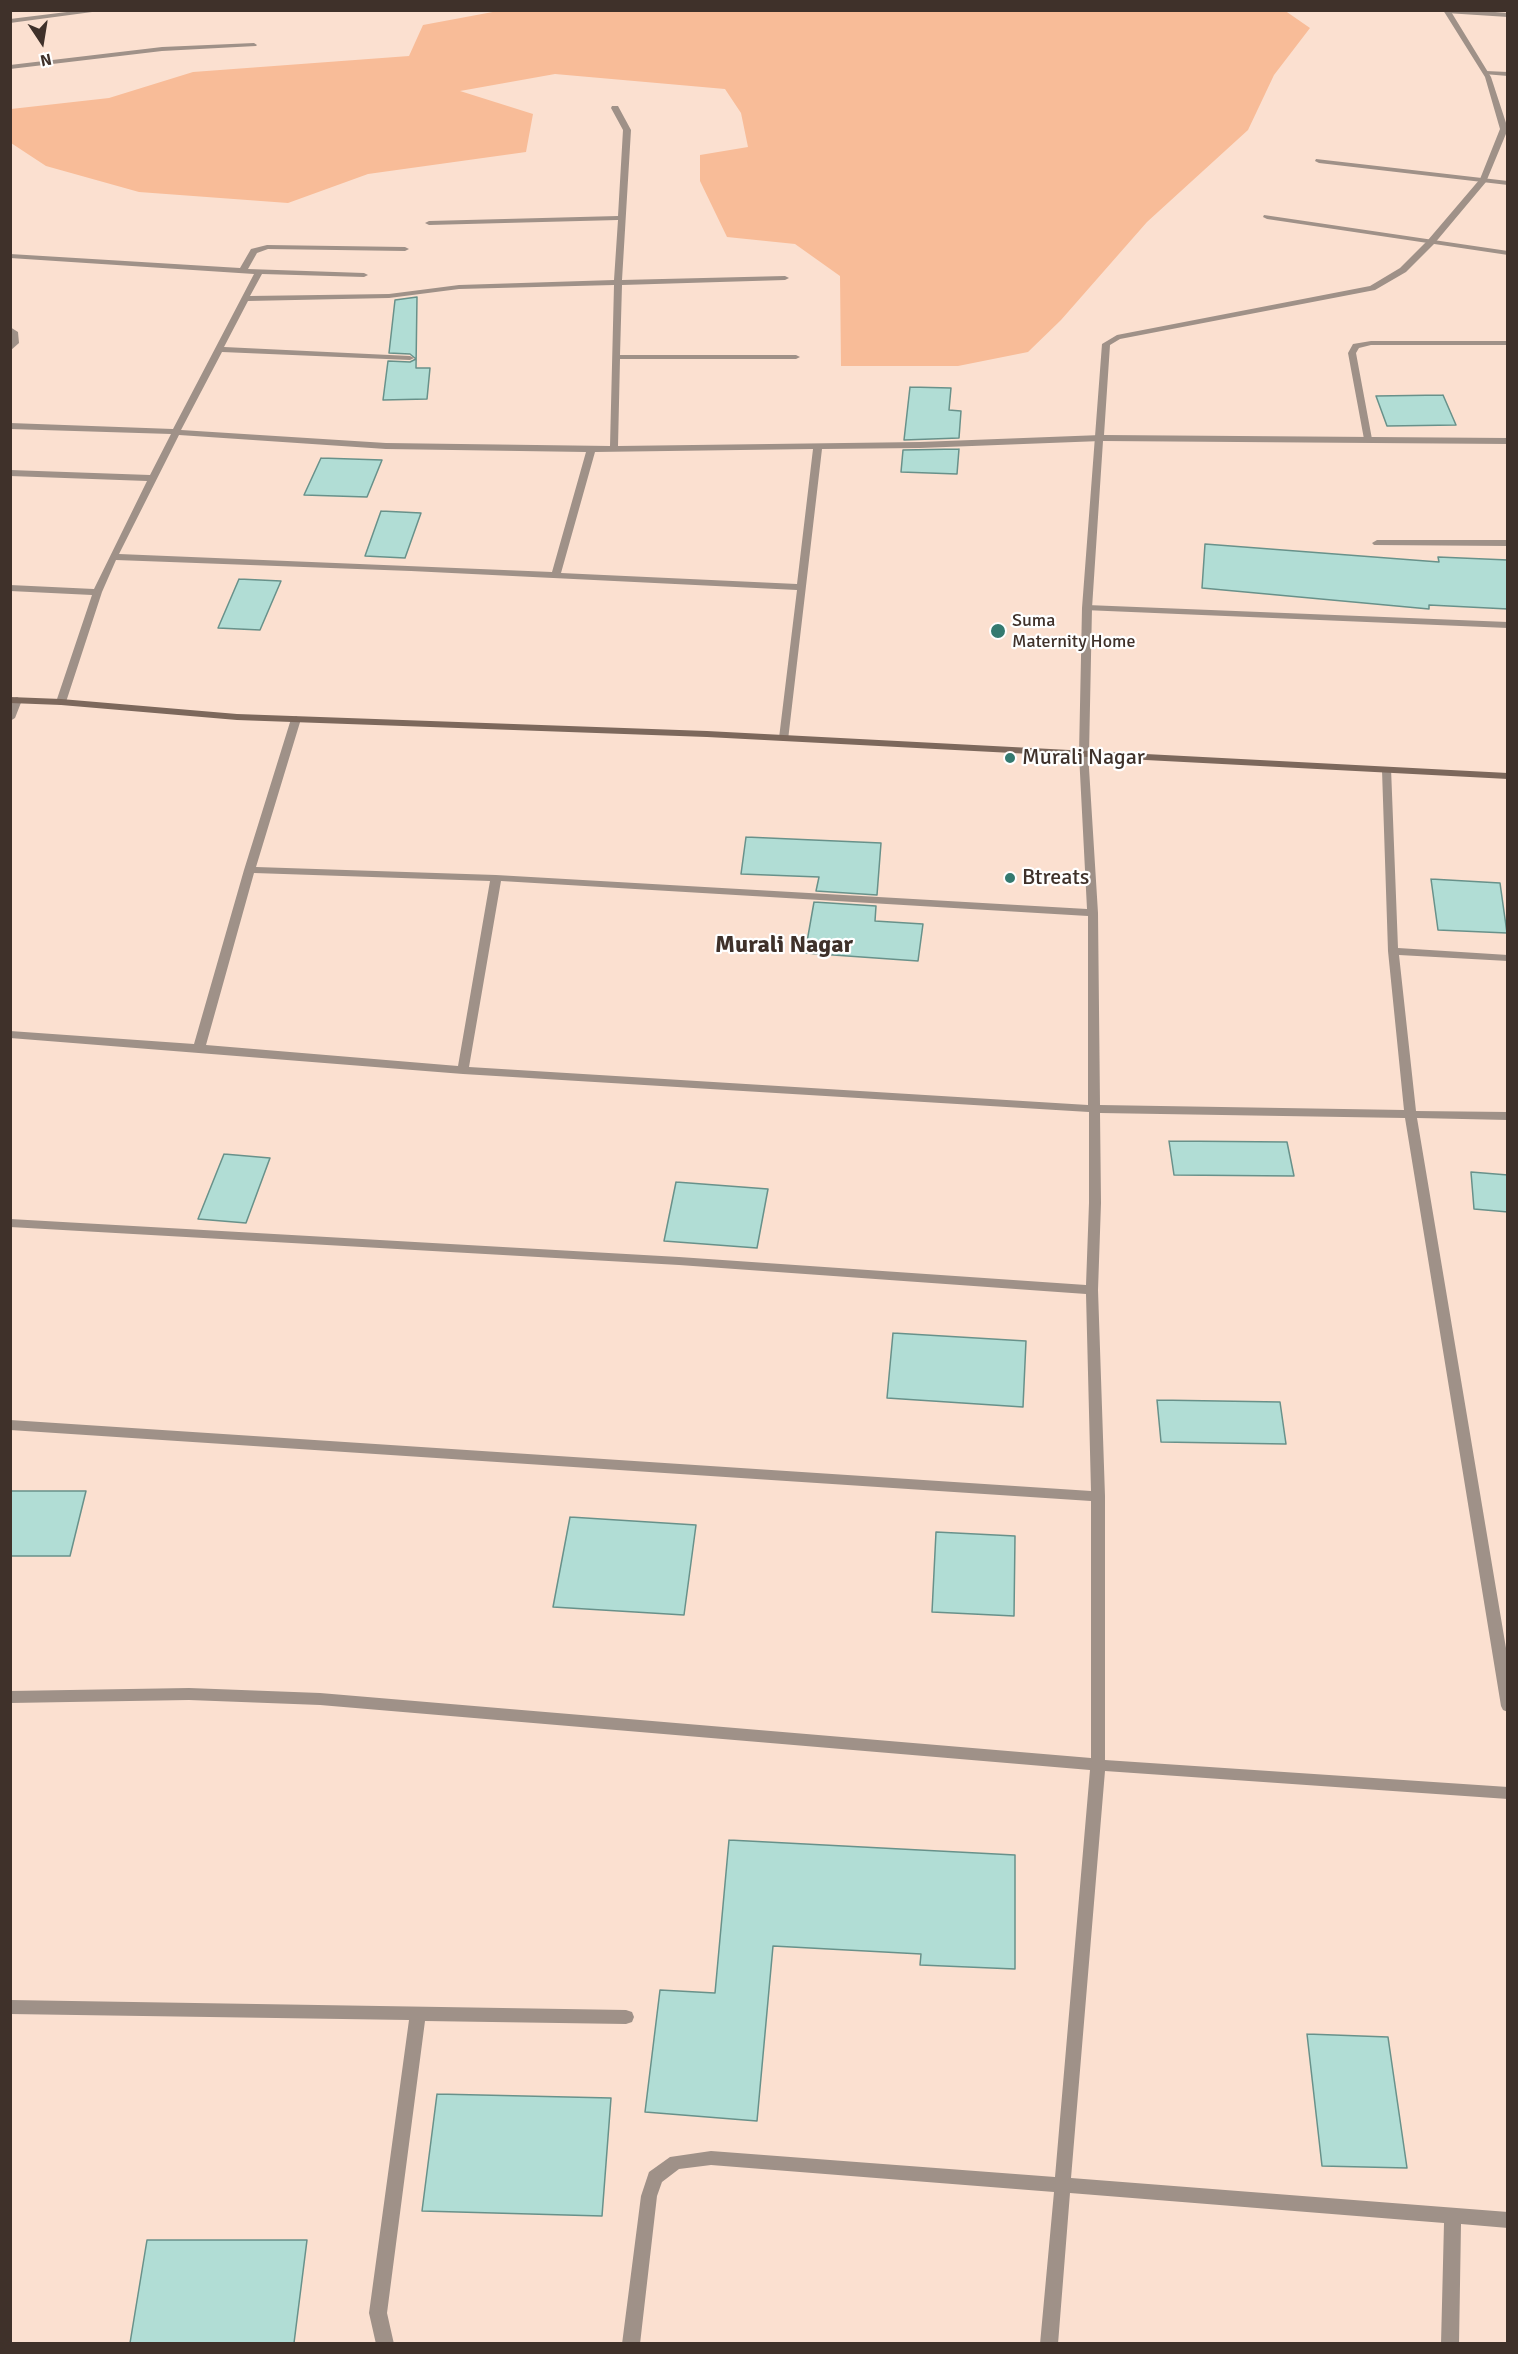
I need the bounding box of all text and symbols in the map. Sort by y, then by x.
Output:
north arrow [12,12,72,72]
text: N [38,49,53,71]
place label: Suma Maternity Home [1012,610,1135,652]
marker: Suma Maternity Home [989,622,1007,640]
place label: Murali Nagar [1022,745,1145,771]
marker: Murali Nagar [1003,751,1017,765]
place label: Btreats [1022,865,1089,891]
marker: Btreats [1003,871,1017,885]
district label: Murali Nagar [715,932,853,960]

